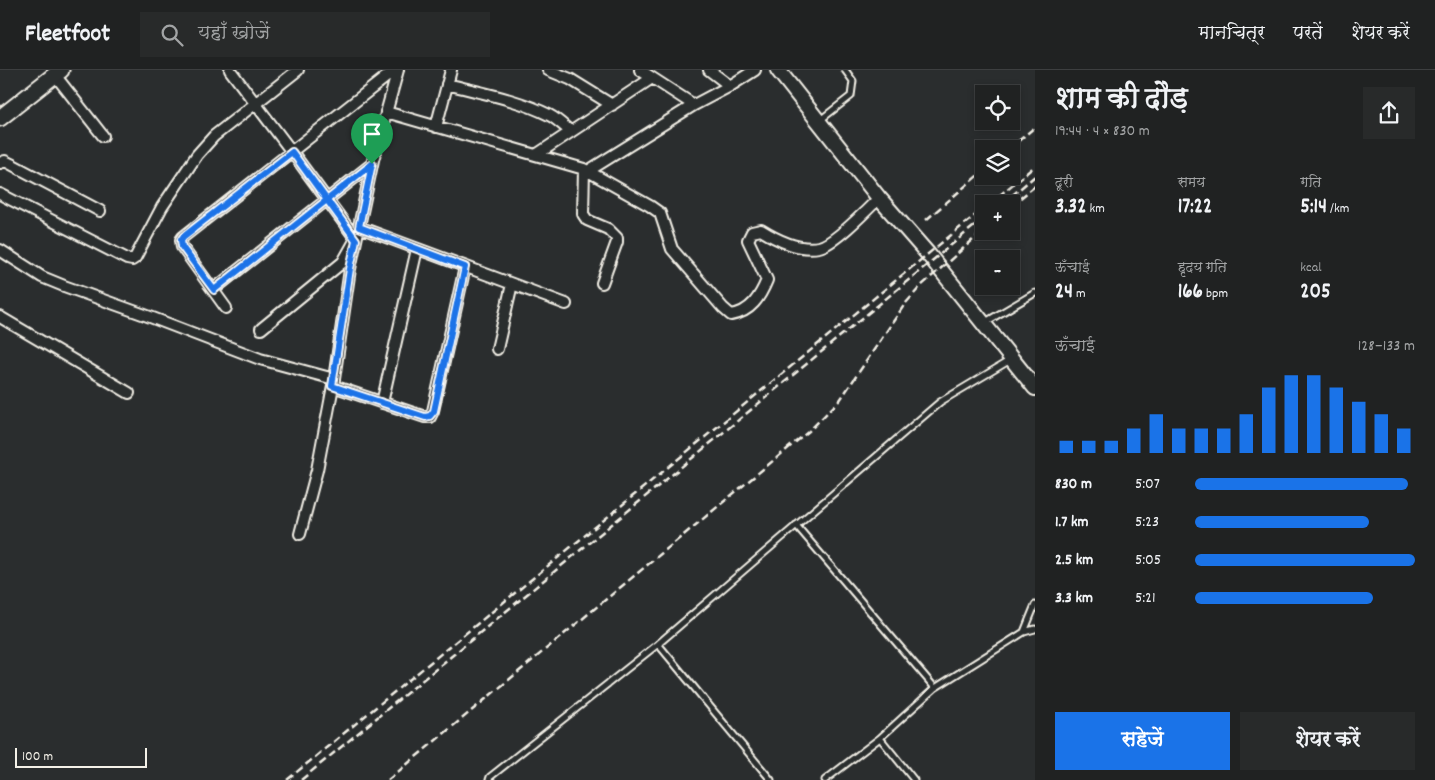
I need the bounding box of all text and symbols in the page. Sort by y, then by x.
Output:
search box [140,12,490,57]
text: Fleetfoot [25,18,110,52]
icon: search [158,21,186,49]
text: यहाँ खोजें [198,21,270,48]
text: मानचित्र [1199,22,1265,47]
text: परतें [1293,22,1323,47]
text: शेयर करें [1351,22,1410,47]
text: शाम की दौड़ [1055,81,1188,121]
map controls [975,85,1020,295]
button: locate [975,85,1020,130]
button: share [1363,87,1415,139]
pin [351,113,393,164]
icon: arrive [358,120,386,148]
text: 19:44 · 4 × 830 m [1055,120,1150,143]
button: layers [975,140,1020,185]
text: दूरी [1055,173,1073,193]
text: समय [1178,173,1205,193]
text: गति [1300,173,1321,193]
text: 3.32 [1055,193,1086,223]
text: 17:22 [1178,193,1212,223]
text: 5:14 [1300,193,1327,223]
button: + [975,195,1020,240]
text: km [1086,199,1105,219]
text: /km [1327,199,1349,219]
button: − [975,250,1020,295]
text: ऊँचाई [1055,258,1090,278]
text: हृदय गति [1178,258,1227,278]
text: kcal [1300,258,1322,278]
text: 24 [1055,278,1073,308]
text: 166 [1178,278,1203,308]
text: 205 [1300,278,1331,308]
text: m [1073,284,1086,304]
text: bpm [1203,284,1228,304]
text: ऊँचाई [1055,335,1095,358]
text: 128–133 m [1358,335,1415,358]
text: 830 m [1055,473,1092,496]
text: 5:07 [1135,473,1160,496]
text: 1.7 km [1055,511,1089,534]
text: 5:23 [1135,511,1159,534]
text: 2.5 km [1055,549,1093,572]
text: 5:05 [1135,549,1161,572]
text: 3.3 km [1055,587,1093,610]
text: 5:21 [1135,587,1156,610]
button: सहेजें [1055,712,1230,770]
button: शेयर करें [1240,712,1415,770]
scale bar [15,745,148,768]
text: 100 m [22,747,53,767]

